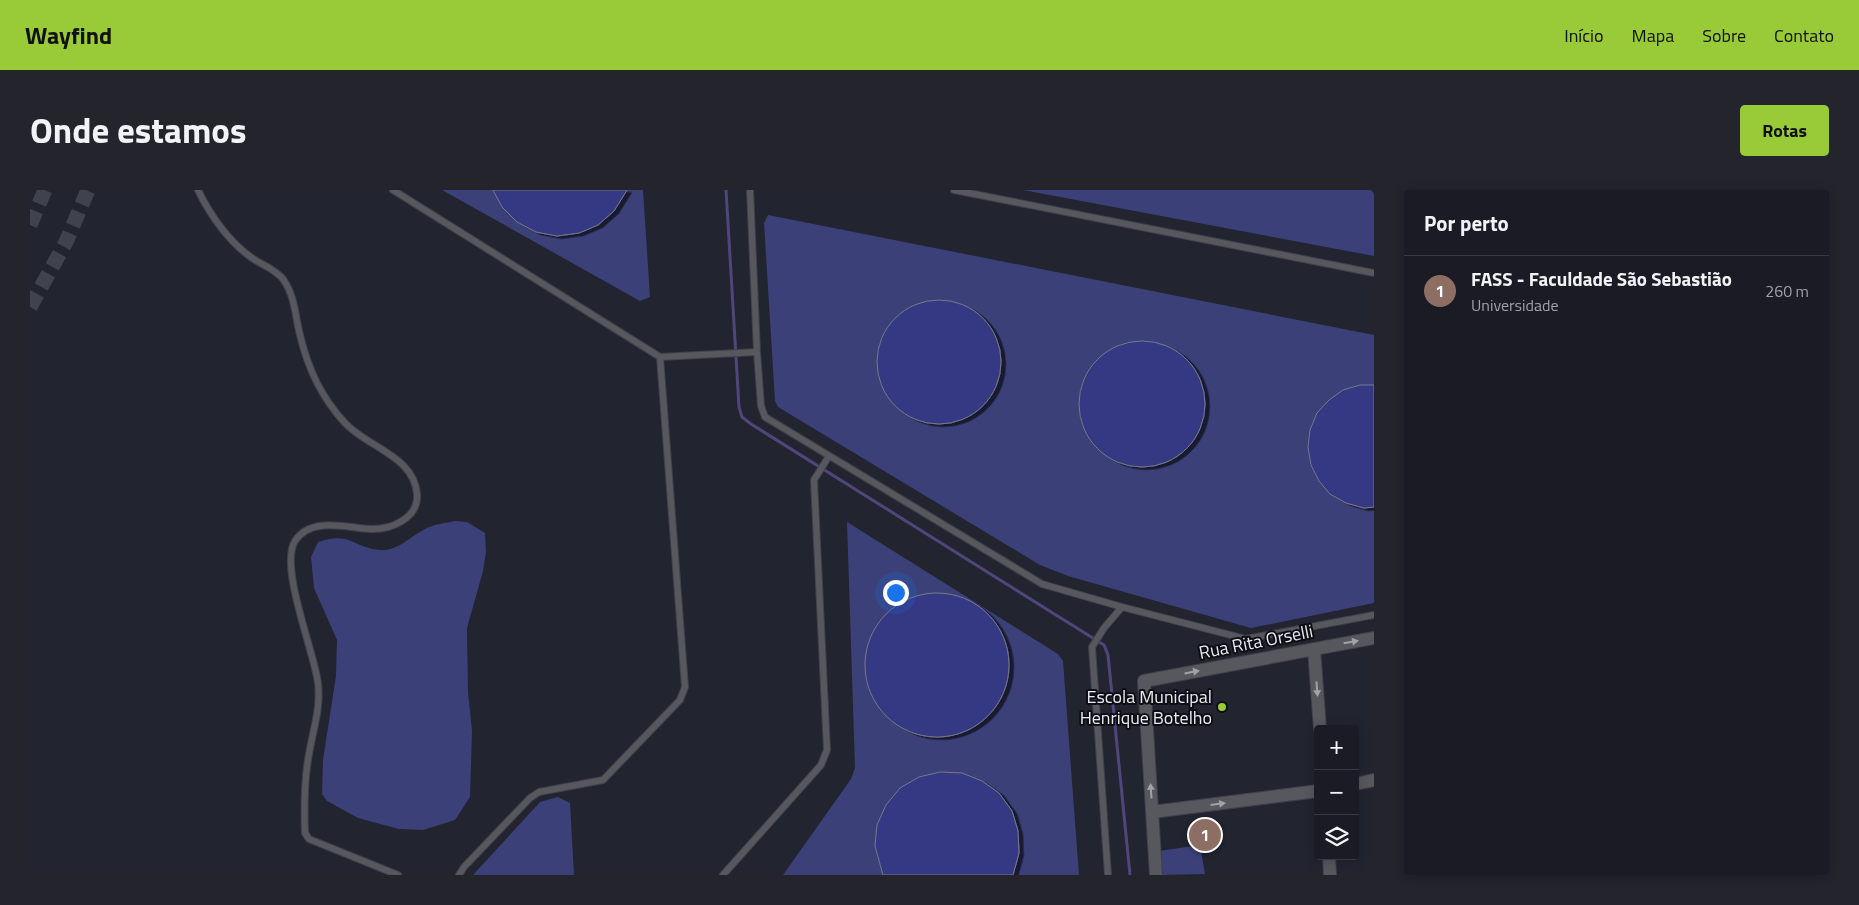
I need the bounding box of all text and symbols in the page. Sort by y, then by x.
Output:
text: Wayfind [25,17,112,53]
text: Início [1564,22,1604,49]
text: Mapa [1632,22,1674,49]
text: Sobre [1702,22,1746,49]
text: Contato [1774,22,1834,49]
text: Onde estamos [30,103,246,157]
button: Rotas [1740,105,1829,156]
text: Por perto [1424,207,1509,239]
text: FASS - Faculdade São Sebastião [1471,264,1732,293]
text: 1 [1436,279,1444,303]
text: 260 m [1765,279,1809,303]
text: Universidade [1471,293,1559,317]
your location [883,580,909,606]
street label: Rua Rita Orselli [1197,617,1315,666]
one-way arrow [1344,638,1360,646]
one-way arrow [1184,668,1199,676]
one-way arrow [1313,681,1321,697]
place label: Escola Municipal Henrique Botelho [1080,683,1212,731]
marker: Escola Municipal Henrique Botelho [1216,701,1228,713]
map controls [1314,725,1359,860]
button: + [1314,725,1359,770]
button: − [1314,770,1359,815]
one-way arrow [1146,783,1154,799]
one-way arrow [1210,800,1226,808]
button: layers [1314,815,1359,860]
pin: 1 [1189,816,1221,854]

